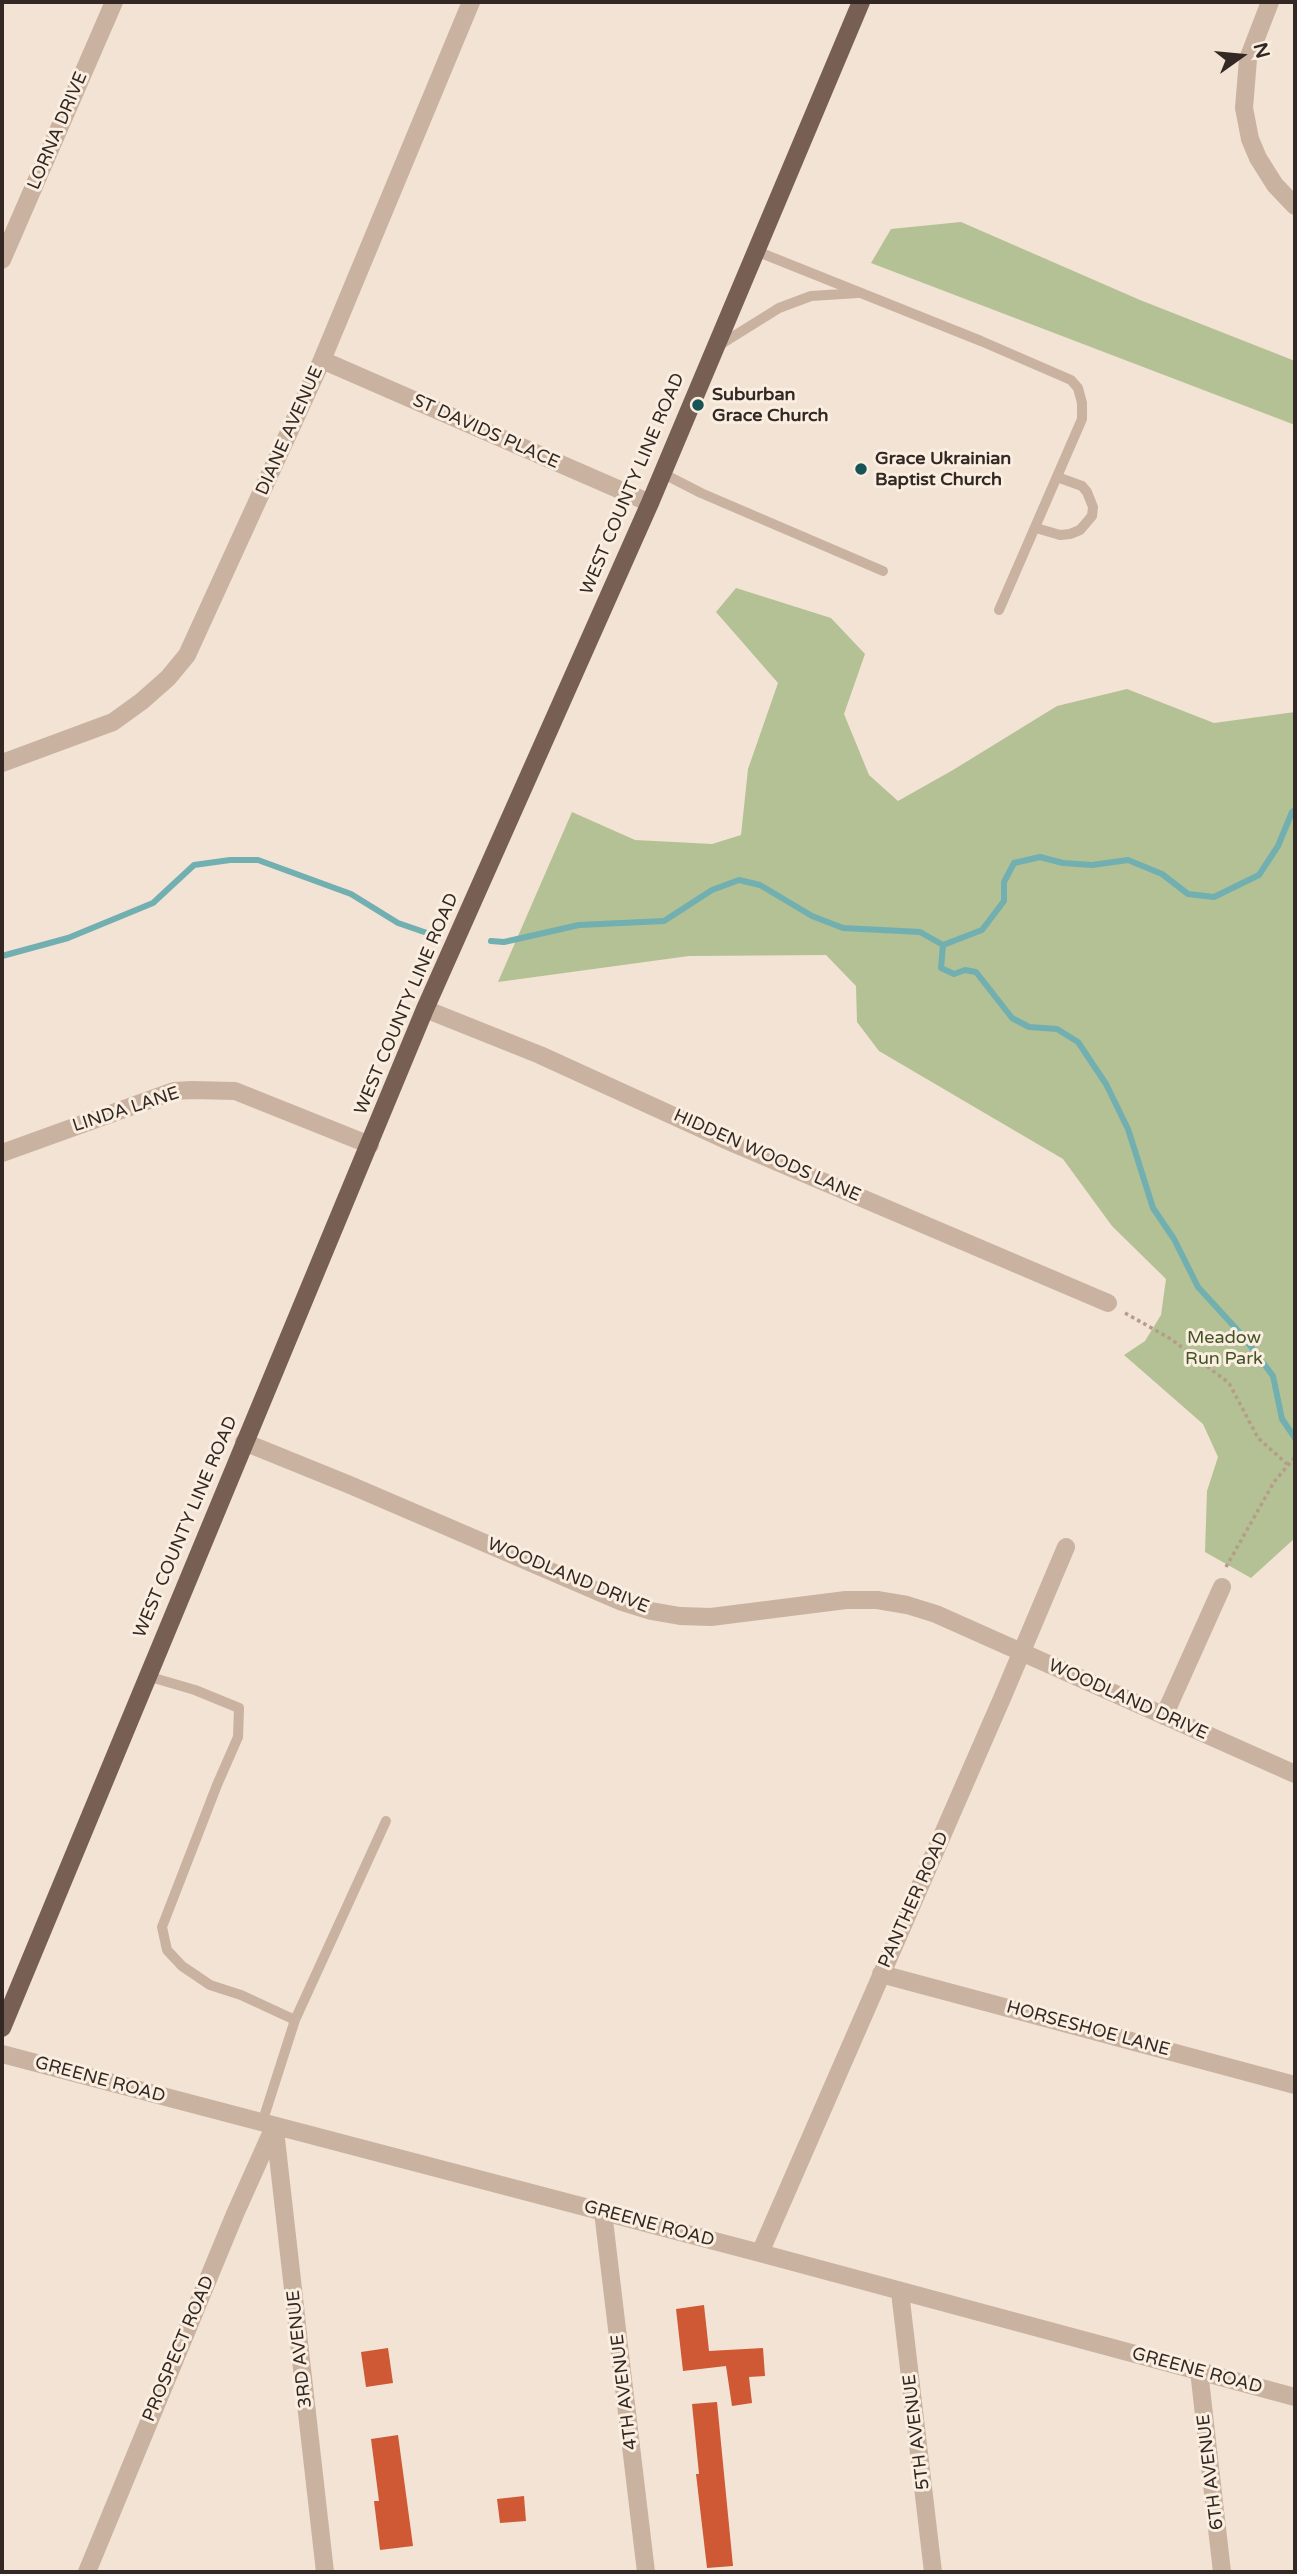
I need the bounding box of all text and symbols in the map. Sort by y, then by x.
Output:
north arrow [1206,21,1276,91]
text: N [1249,40,1274,61]
street label: LORNA DRIVE [23,69,93,193]
street label: DIANE AVENUE [252,363,328,499]
street label: WEST COUNTY LINE ROAD [576,370,690,598]
place label: Suburban Grace Church [712,384,829,426]
street label: ST DAVIDS PLACE [409,390,563,474]
marker: Suburban Grace Church [690,397,706,413]
place label: Grace Ukrainian Baptist Church [875,448,1011,490]
marker: Grace Ukrainian Baptist Church [853,461,869,477]
street label: WEST COUNTY LINE ROAD [350,890,464,1118]
street label: LINDA LANE [70,1083,182,1137]
street label: HIDDEN WOODS LANE [670,1105,864,1207]
park label: Meadow Run Park [1185,1327,1263,1370]
street label: WEST COUNTY LINE ROAD [129,1413,243,1641]
street label: WOODLAND DRIVE [484,1534,652,1618]
street label: WOODLAND DRIVE [1045,1655,1211,1745]
street label: PANTHER ROAD [874,1829,954,1971]
street label: HORSESHOE LANE [1004,1997,1172,2061]
street label: GREENE ROAD [32,2052,168,2108]
street label: GREENE ROAD [581,2196,717,2252]
street label: PROSPECT ROAD [139,2273,219,2425]
street label: 3RD AVENUE [283,2289,317,2409]
street label: 4TH AVENUE [607,2333,643,2451]
street label: GREENE ROAD [1129,2343,1265,2399]
street label: 5TH AVENUE [899,2373,935,2491]
street label: 6TH AVENUE [1193,2413,1229,2531]

